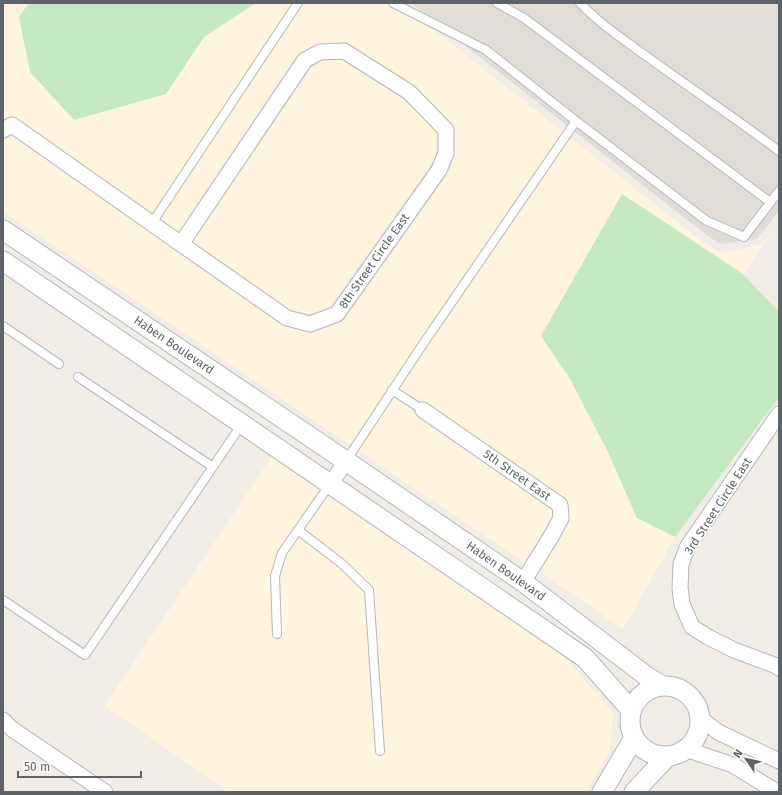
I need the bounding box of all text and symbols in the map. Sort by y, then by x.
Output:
street label: 8th Street Circle East [336,210,412,311]
street label: Haben Boulevard [131,313,217,377]
street label: 5th Street East [481,447,554,504]
street label: 3rd Street Circle East [682,455,755,557]
street label: Haben Boulevard [464,538,548,604]
north arrow [726,739,766,779]
text: N [731,747,746,760]
scale bar [18,753,141,779]
text: 50 m [24,760,50,774]

